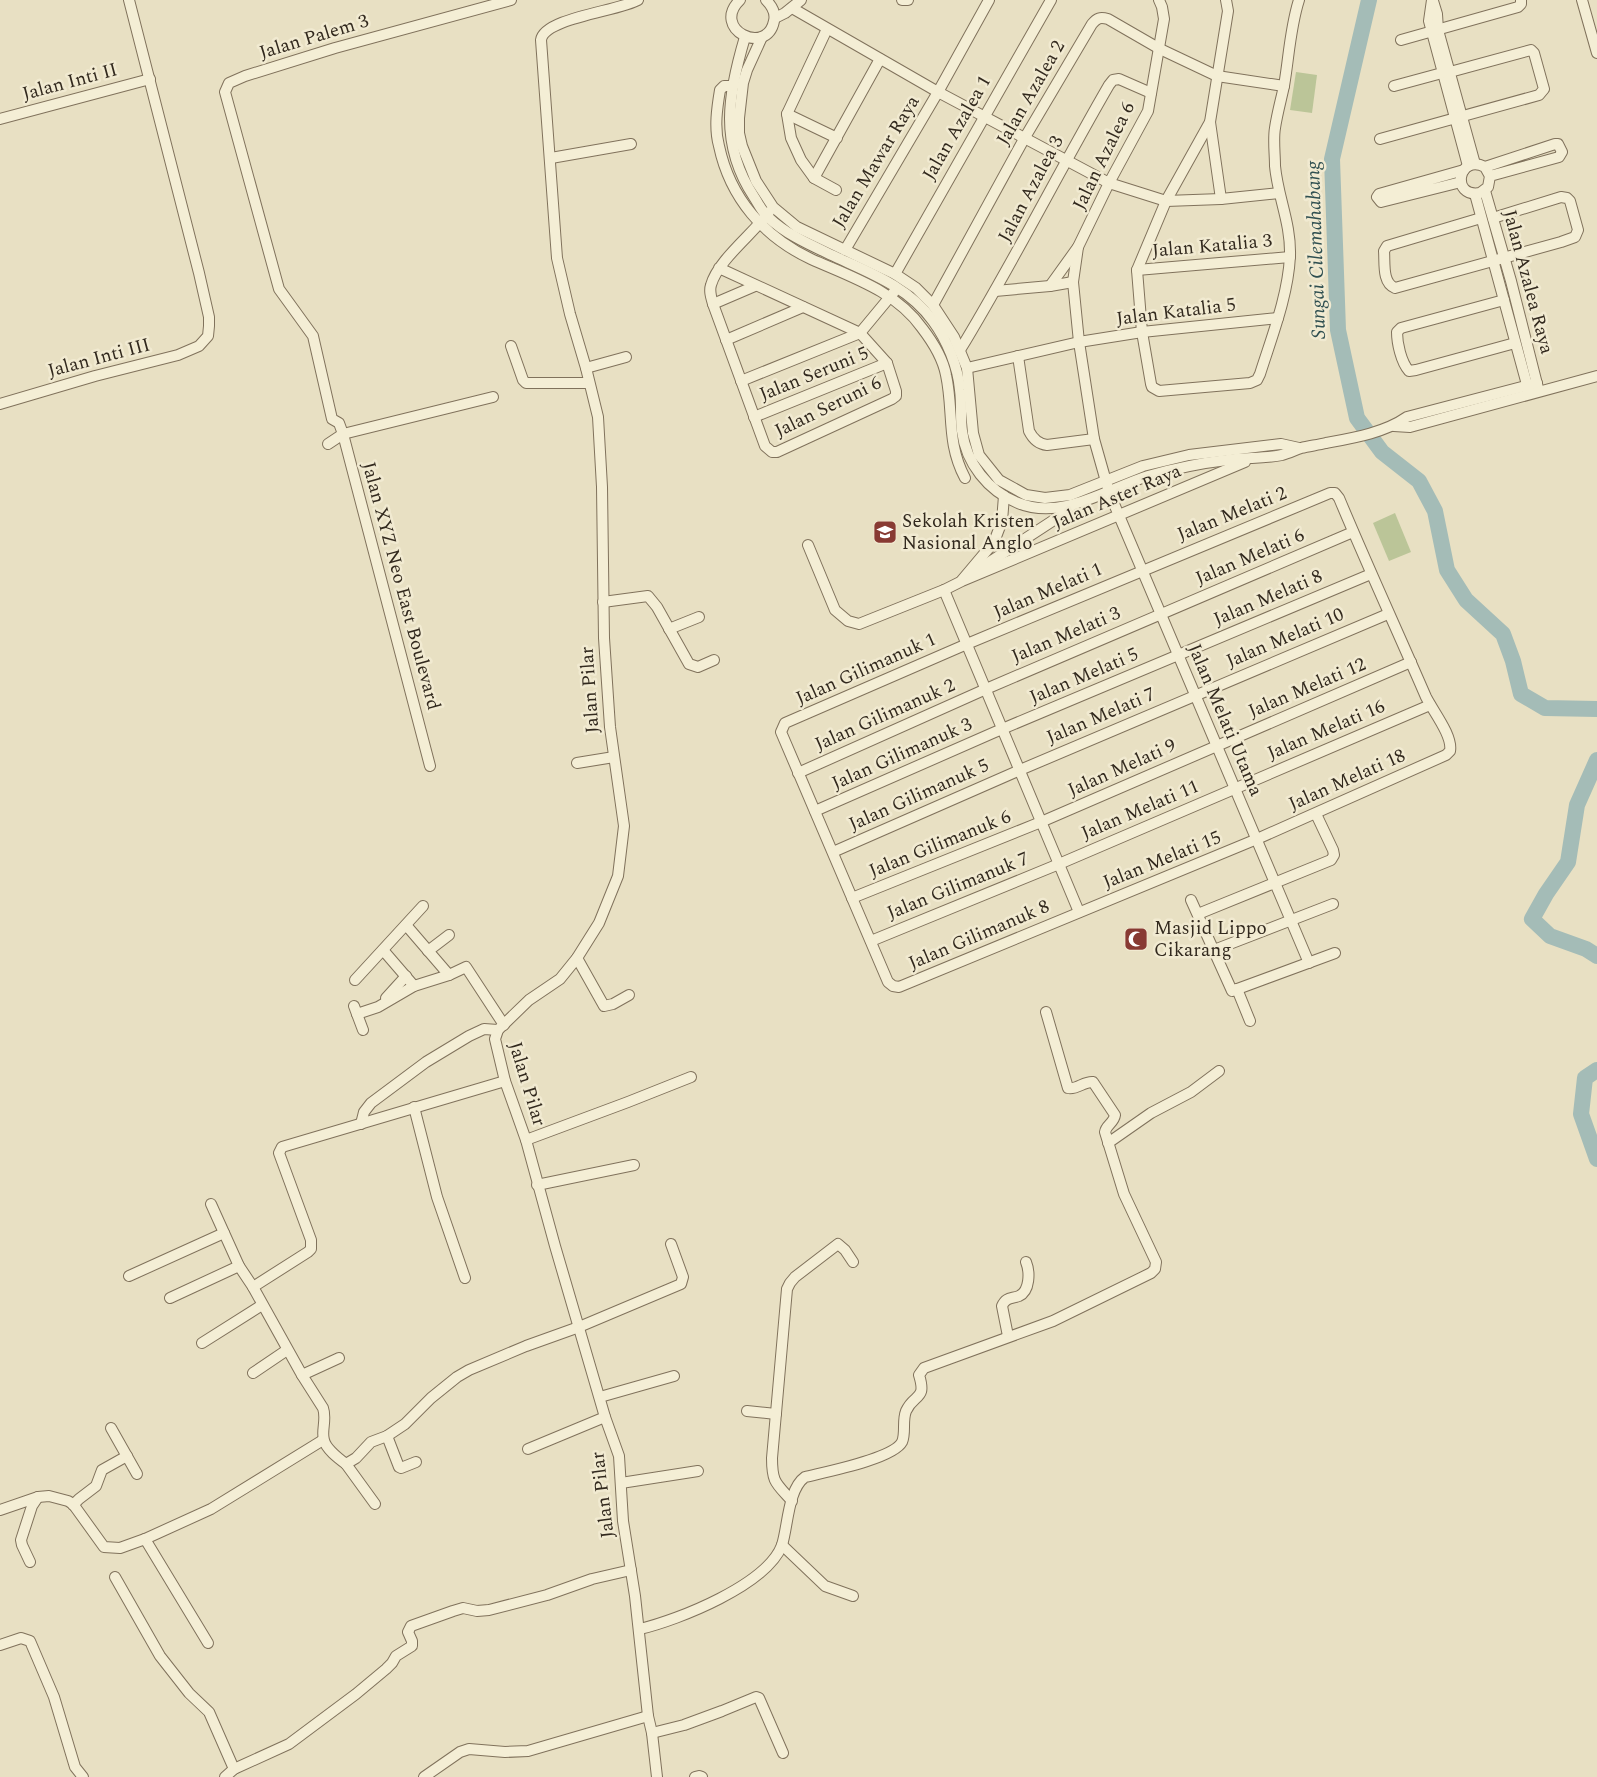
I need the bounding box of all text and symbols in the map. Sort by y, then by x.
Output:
street label: Jalan Palem 3 [256,6,373,67]
street label: Jalan Azalea 2 [989,35,1073,151]
street label: Jalan Inti II [19,55,121,109]
street label: Jalan Azalea 1 [915,70,999,186]
street label: Jalan Mawar Raya [825,89,928,234]
street label: Jalan Azalea 6 [1065,97,1143,215]
street label: Jalan Azalea 3 [991,130,1072,248]
water label: Sungai Cilemahabang [1298,159,1334,339]
street label: Jalan Azalea Raya [1495,207,1561,358]
street label: Jalan Katalia 3 [1151,226,1274,266]
street label: Jalan Katalia 5 [1115,290,1237,334]
street label: Jalan Inti III [45,330,153,386]
street label: Jalan Seruni 5 [755,339,873,409]
street label: Jalan Seruni 6 [770,369,886,445]
street label: Jalan Aster Raya [1048,457,1187,537]
street label: Jalan XYZ Neo East Boulevard [354,459,448,713]
street label: Jalan Melati 2 [1173,479,1291,549]
place label: Sekolah Kristen Nasional Anglo [902,507,1035,558]
school or university icon: Sekolah Kristen Nasional Anglo [872,519,898,545]
street label: Jalan Melati 6 [1191,521,1309,593]
street label: Jalan Melati 1 [989,555,1107,627]
street label: Jalan Melati 8 [1209,562,1327,634]
street label: Jalan Melati 3 [1007,599,1125,671]
street label: Jalan Melati 10 [1222,600,1348,676]
street label: Jalan Gilimanuk 1 [791,625,941,713]
street label: Jalan Melati Utama [1180,639,1270,801]
street label: Jalan Melati 5 [1025,640,1143,712]
street label: Jalan Pilar [572,645,608,735]
street label: Jalan Melati 12 [1244,650,1370,726]
street label: Jalan Gilimanuk 2 [810,671,960,759]
street label: Jalan Melati 7 [1042,680,1160,752]
street label: Jalan Melati 16 [1263,692,1389,768]
street label: Jalan Gilimanuk 3 [827,710,977,798]
street label: Jalan Melati 9 [1063,731,1181,805]
street label: Jalan Melati 18 [1284,741,1410,819]
street label: Jalan Gilimanuk 5 [844,751,994,839]
street label: Jalan Melati 11 [1077,772,1203,848]
street label: Jalan Gilimanuk 6 [865,802,1015,886]
street label: Jalan Melati 15 [1098,823,1226,897]
street label: Jalan Gilimanuk 7 [883,844,1033,928]
street label: Jalan Gilimanuk 8 [904,892,1054,978]
place label: Masjid Lippo Cikarang [1154,914,1267,965]
mosque icon: Masjid Lippo Cikarang [1123,926,1149,952]
street label: Jalan Pilar [500,1038,554,1130]
street label: Jalan Pilar [583,1450,623,1540]

